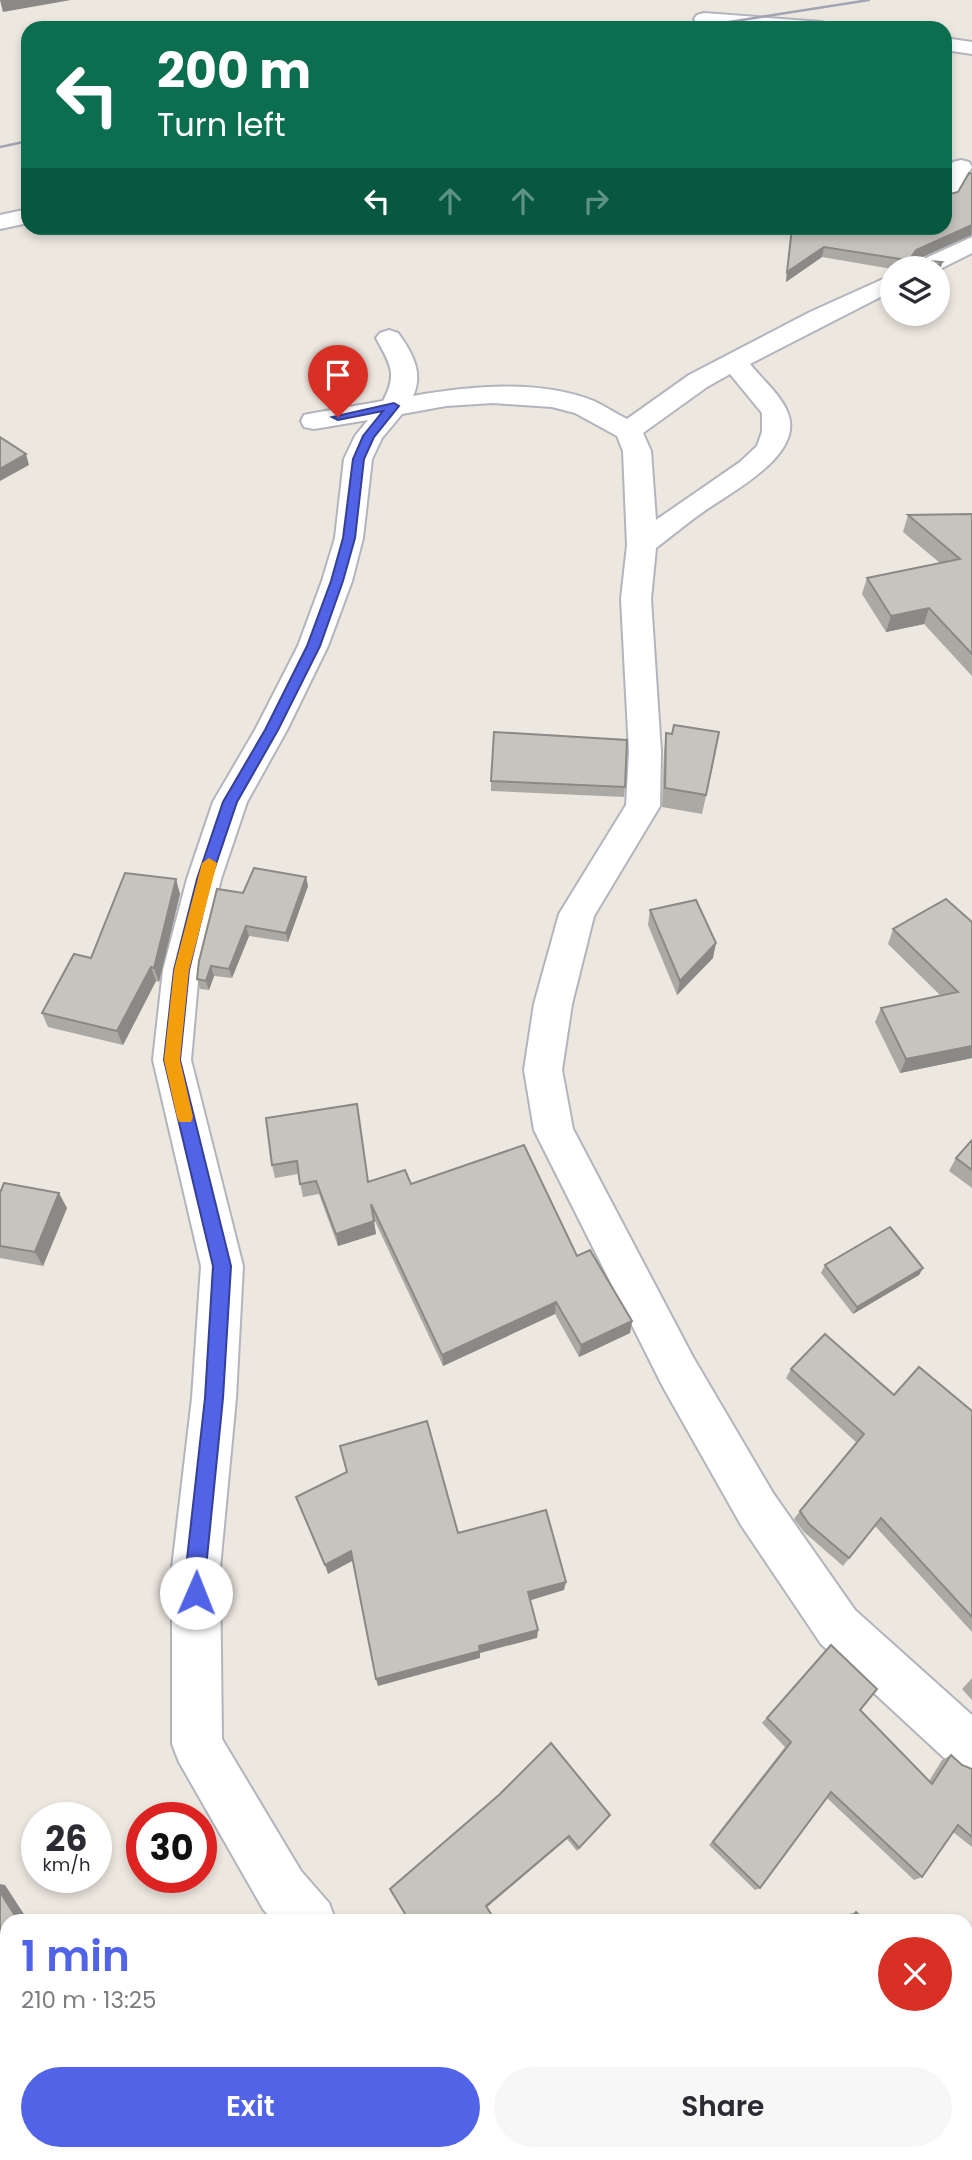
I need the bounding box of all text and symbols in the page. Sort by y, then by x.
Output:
text: 200 m [157,37,311,105]
icon: left [42,49,133,140]
text: Turn left [157,102,286,147]
icon: left [358,182,396,220]
icon: ahead [431,182,469,220]
icon: ahead [504,182,542,220]
icon: right [577,182,615,220]
map controls [880,256,950,326]
button: layers [880,256,950,326]
pin [308,345,368,417]
icon: arrive [319,356,357,394]
position arrow [159,1556,233,1630]
speed limit sign: 30 [126,1802,217,1893]
text: 26 [45,1814,88,1863]
text: km/h [43,1852,90,1877]
text: 1 min [21,1927,130,1986]
button: close [878,1937,952,2011]
text: 210 m · 13:25 [21,1984,157,2016]
button: Exit [21,2067,480,2147]
button: Share [494,2067,952,2147]

